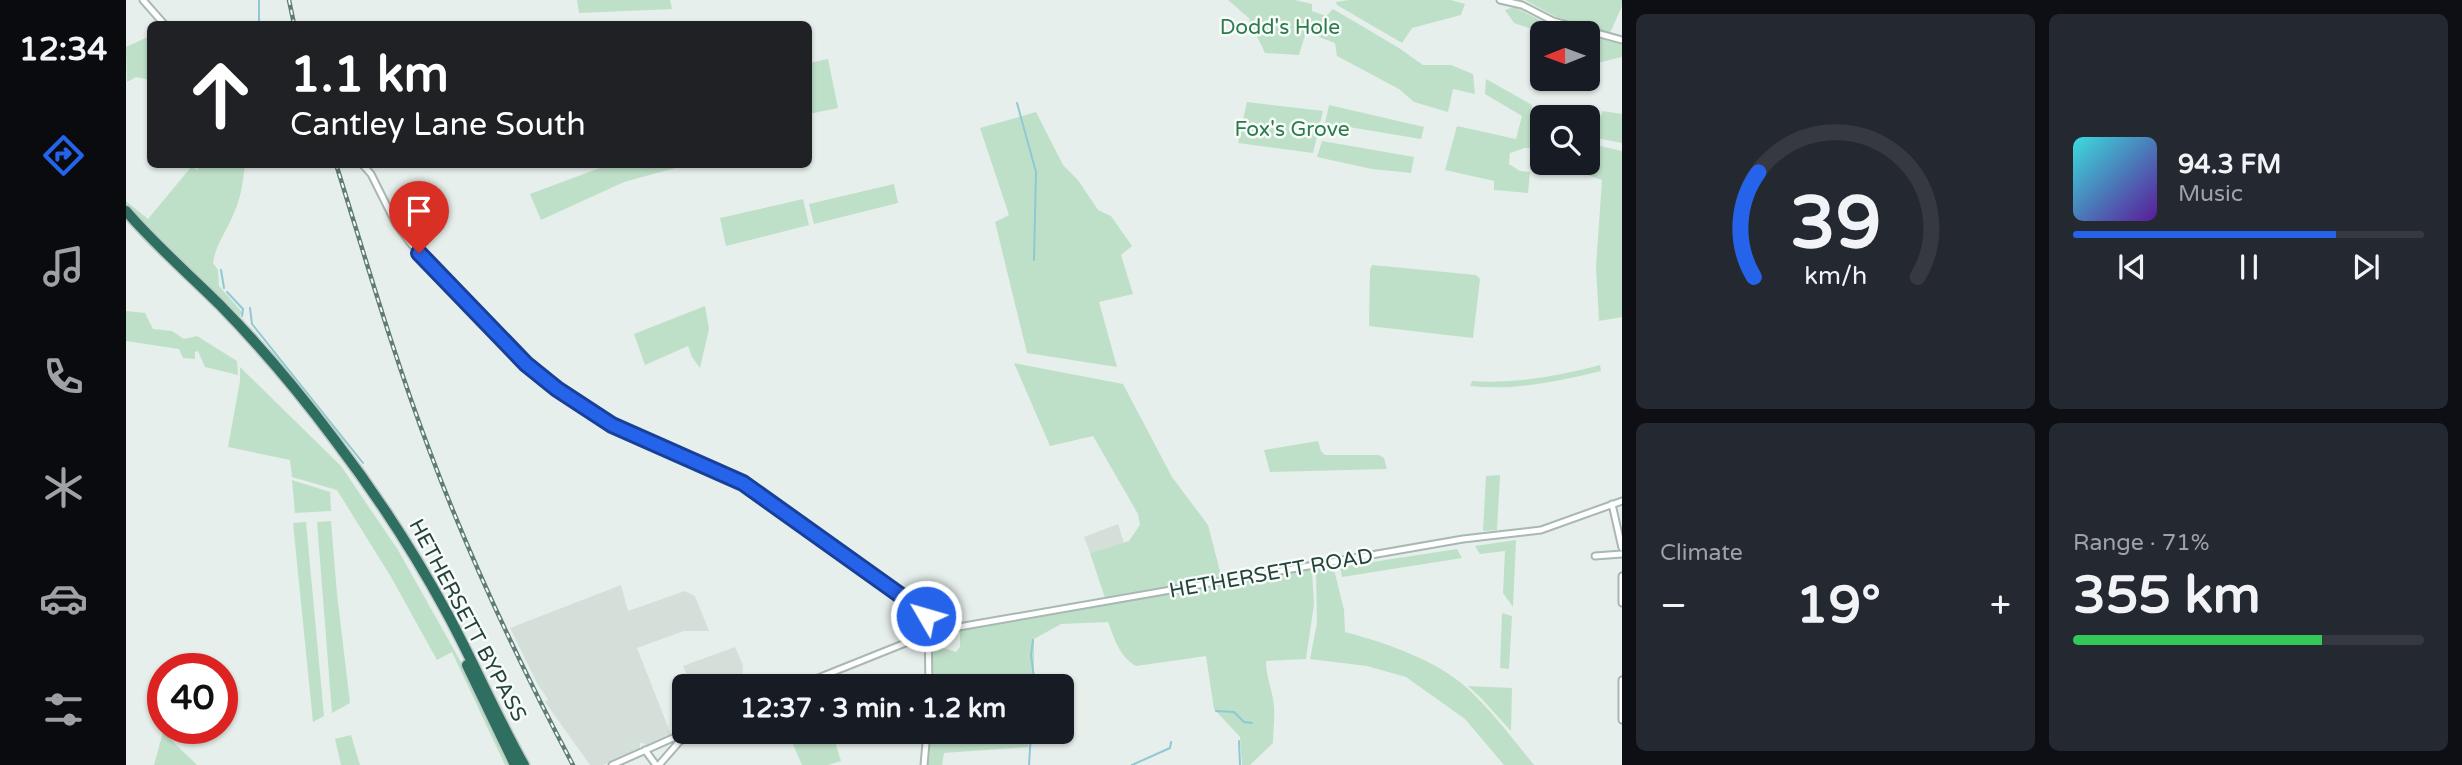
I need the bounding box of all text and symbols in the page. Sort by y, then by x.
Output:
park label: Dodd's Hole [1220,15,1340,40]
north arrow [1530,21,1600,91]
map controls [1530,21,1600,175]
text: 12:34 [19,31,107,69]
text: 1.1 km [290,46,449,105]
icon: ahead [175,49,266,140]
button: search [1530,105,1600,175]
text: Cantley Lane South [290,106,586,144]
park label: Fox's Grove [1234,117,1350,142]
icon: directions [39,131,88,180]
text: 94.3 FM [2178,149,2281,180]
text: Music [2178,180,2243,208]
pin [389,181,449,253]
text: 39 [1790,181,1881,269]
icon: arrive [400,192,438,230]
icon: music [39,242,88,291]
icon: previous [2113,248,2151,286]
icon: pause [2230,248,2268,286]
icon: next [2347,248,2385,286]
text: km/h [1804,261,1867,291]
icon: phone [39,352,88,401]
icon: climate [39,463,88,512]
street label: HETHERSETT BYPASS [404,515,532,726]
text: Range · 71% [2073,529,2209,557]
text: Climate [1660,539,1743,567]
street label: HETHERSETT ROAD [1167,543,1375,604]
text: 355 km [2073,564,2261,627]
icon: car [39,574,88,623]
text: 19° [1796,574,1881,637]
position arrow [889,579,963,653]
text: − [1660,583,1687,629]
text: + [1990,583,2011,629]
speed limit sign: 40 [147,653,238,744]
icon: filters [39,685,88,734]
text: 12:37 · 3 min · 1.2 km [740,693,1006,724]

